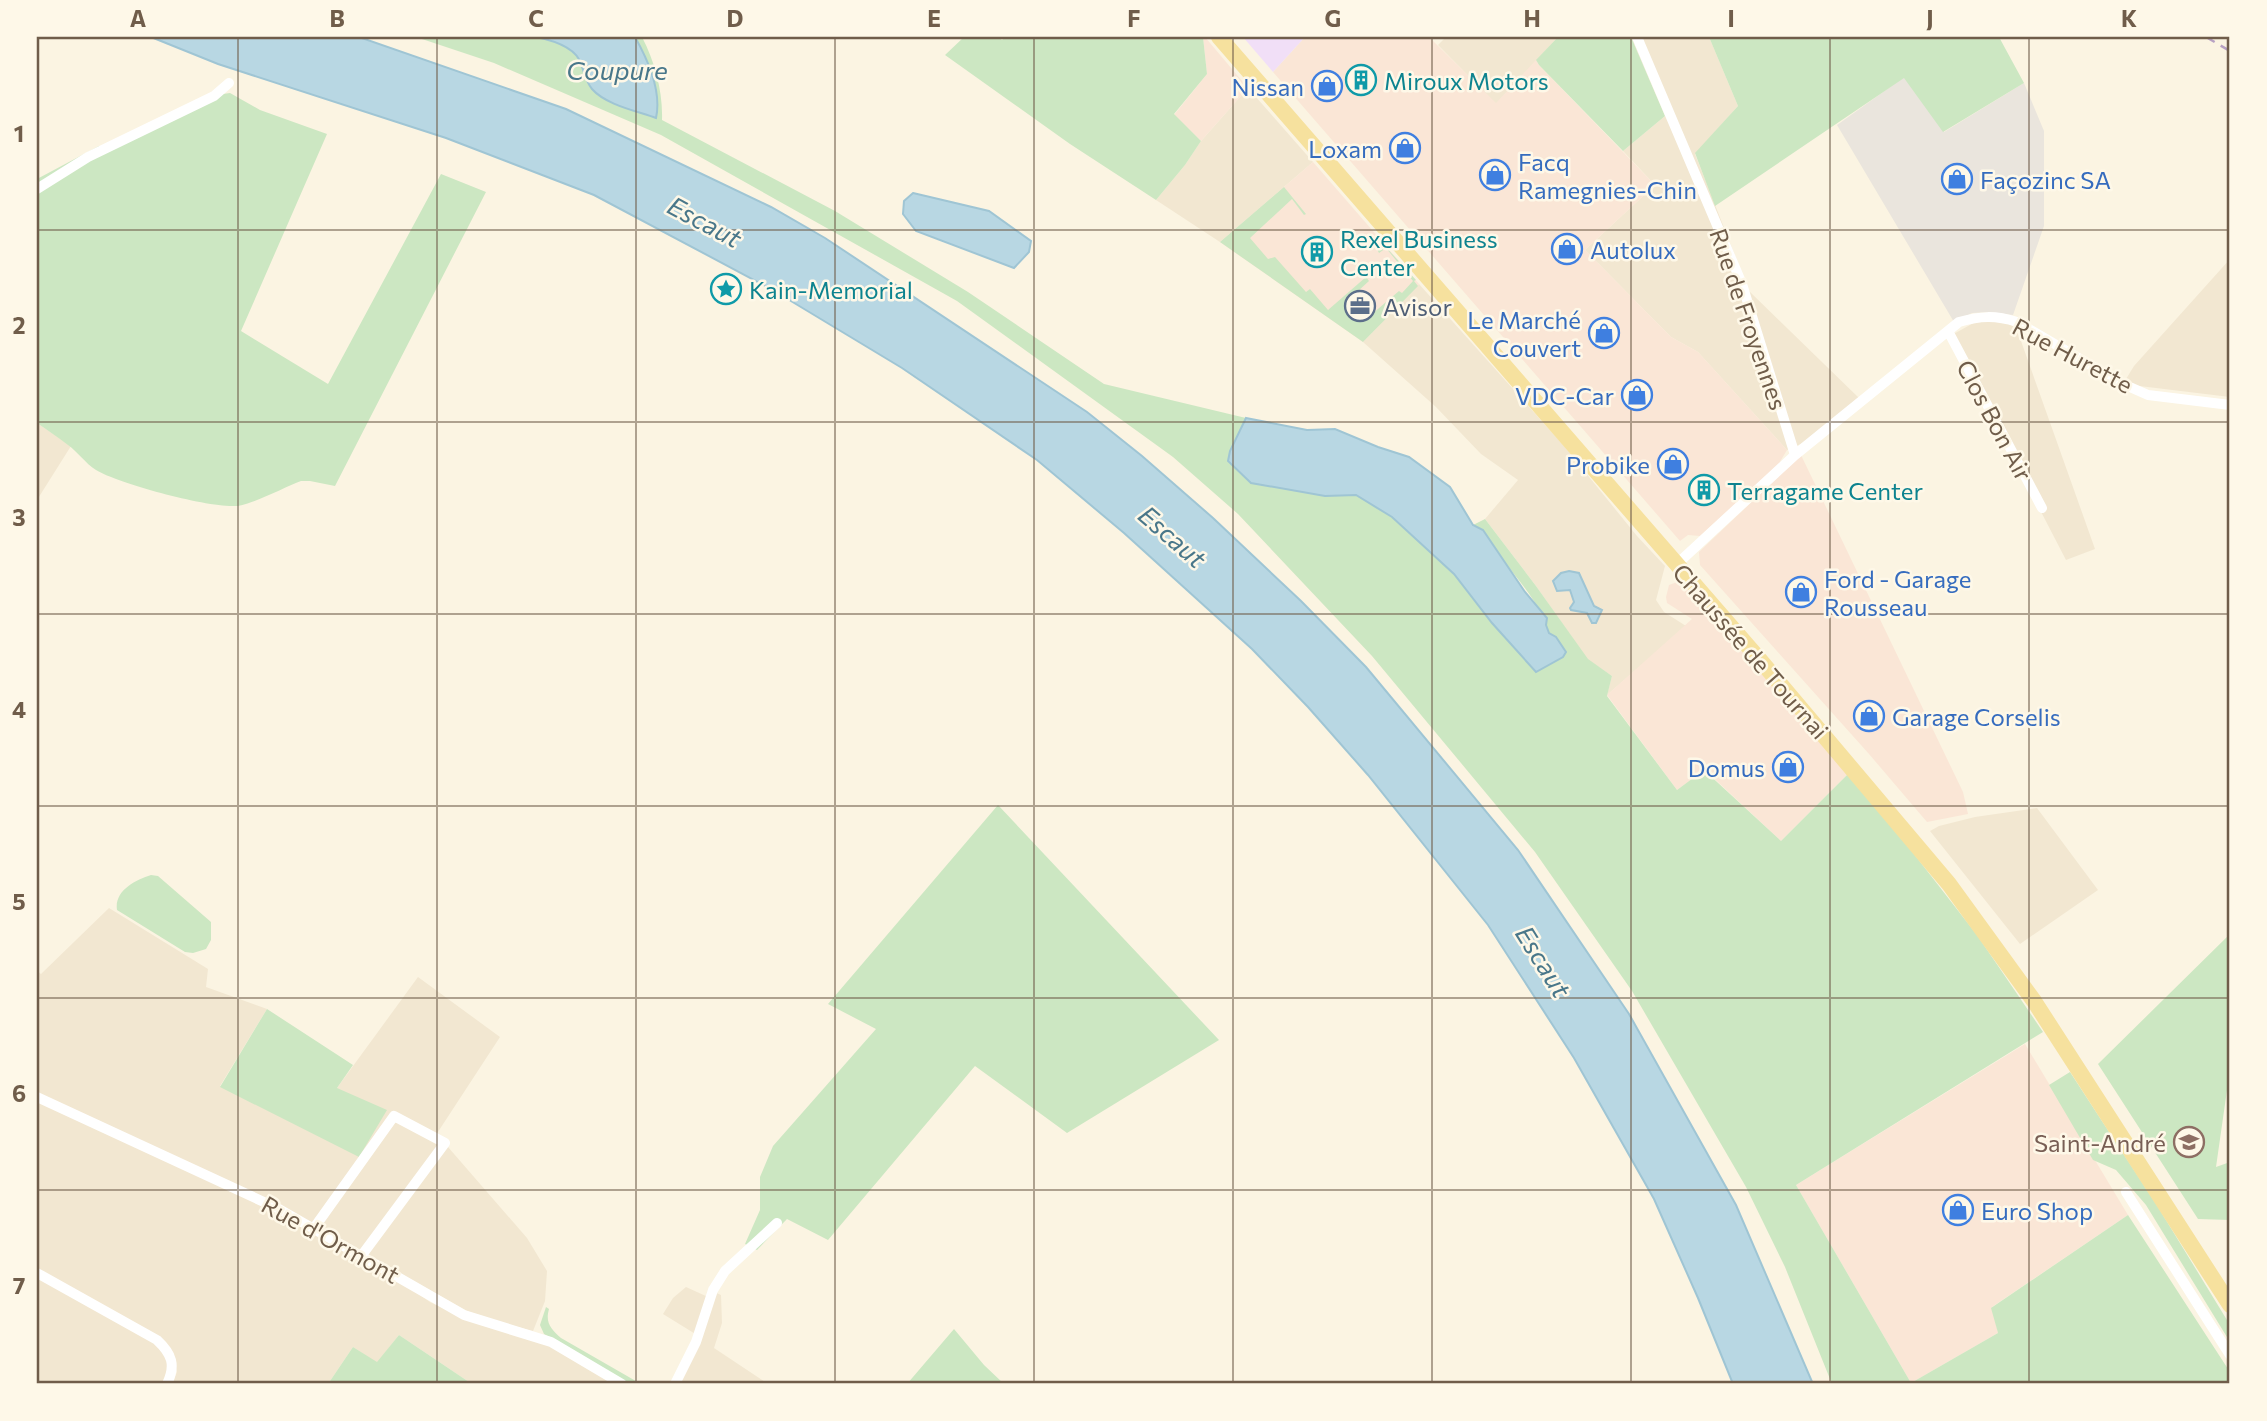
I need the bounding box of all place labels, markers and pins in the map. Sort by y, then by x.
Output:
building icon: Miroux Motors [1344,63,1378,97]
place label: Miroux Motors [1384,66,1549,95]
shop icon: Nissan [1310,69,1344,103]
place label: Nissan [1232,72,1304,101]
shop icon: Loxam [1388,131,1422,165]
place label: Loxam [1308,134,1382,163]
place label: Facq Ramegnies-Chin [1518,147,1697,204]
shop icon: Facq Ramegnies-Chin [1478,158,1512,192]
shop icon: Façozinc SA [1940,162,1974,196]
place label: Façozinc SA [1980,165,2111,194]
place label: Rexel Business Center [1340,224,1498,281]
shop icon: Autolux [1550,232,1584,266]
building icon: Rexel Business Center [1300,235,1334,269]
place label: Autolux [1590,235,1676,264]
place icon: Kain-Memorial [709,272,743,306]
place label: Kain-Memorial [749,275,913,304]
office icon: Avisor [1343,289,1377,323]
place label: Avisor [1383,292,1452,321]
place label: Le Marché Couvert [1467,305,1581,362]
shop icon: Le Marché Couvert [1587,316,1621,350]
shop icon: VDC-Car [1620,378,1654,412]
place label: VDC-Car [1515,381,1614,410]
shop icon: Probike [1656,447,1690,481]
place label: Probike [1566,450,1650,479]
building icon: Terragame Center [1687,473,1721,507]
place label: Terragame Center [1727,476,1923,505]
place label: Ford - Garage Rousseau [1824,564,1971,621]
shop icon: Ford - Garage Rousseau [1784,575,1818,609]
shop icon: Garage Corselis [1852,699,1886,733]
place label: Garage Corselis [1892,702,2061,731]
shop icon: Domus [1771,750,1805,784]
place label: Domus [1688,753,1765,782]
school or university icon: Saint-André [2172,1125,2206,1159]
place label: Saint-André [2034,1128,2166,1157]
shop icon: Euro Shop [1941,1193,1975,1227]
place label: Euro Shop [1981,1196,2093,1225]

